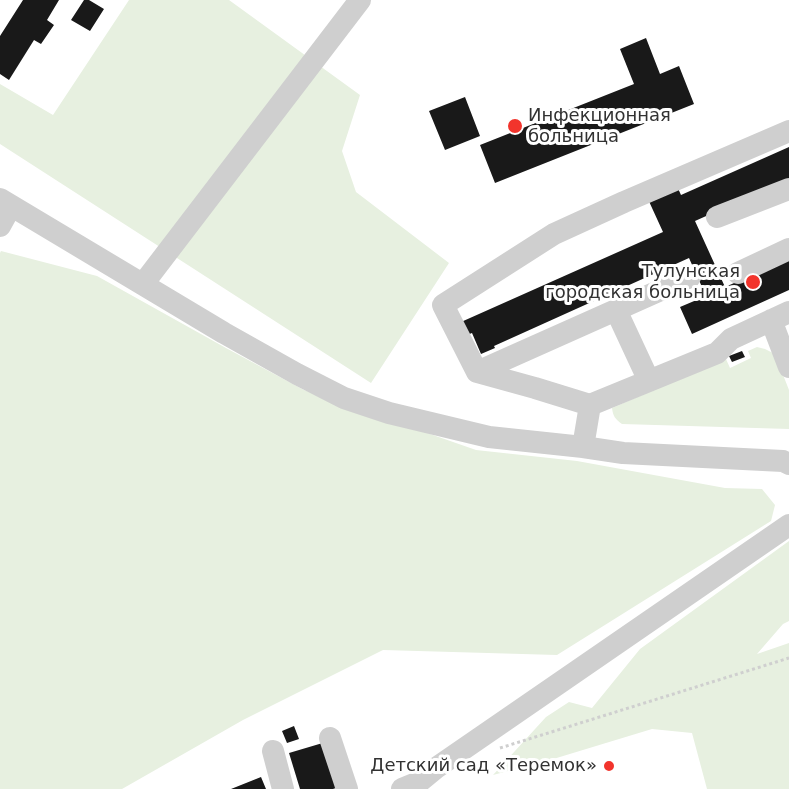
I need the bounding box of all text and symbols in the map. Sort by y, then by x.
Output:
place label: Инфекционная больница [528,105,671,148]
marker: Инфекционная больница [506,117,524,135]
place label: Тулунская городская больница [545,261,740,304]
marker: Тулунская городская больница [744,273,762,291]
place label: Детский сад «Теремок» [370,755,597,777]
marker: Детский сад «Теремок» [602,759,616,773]

